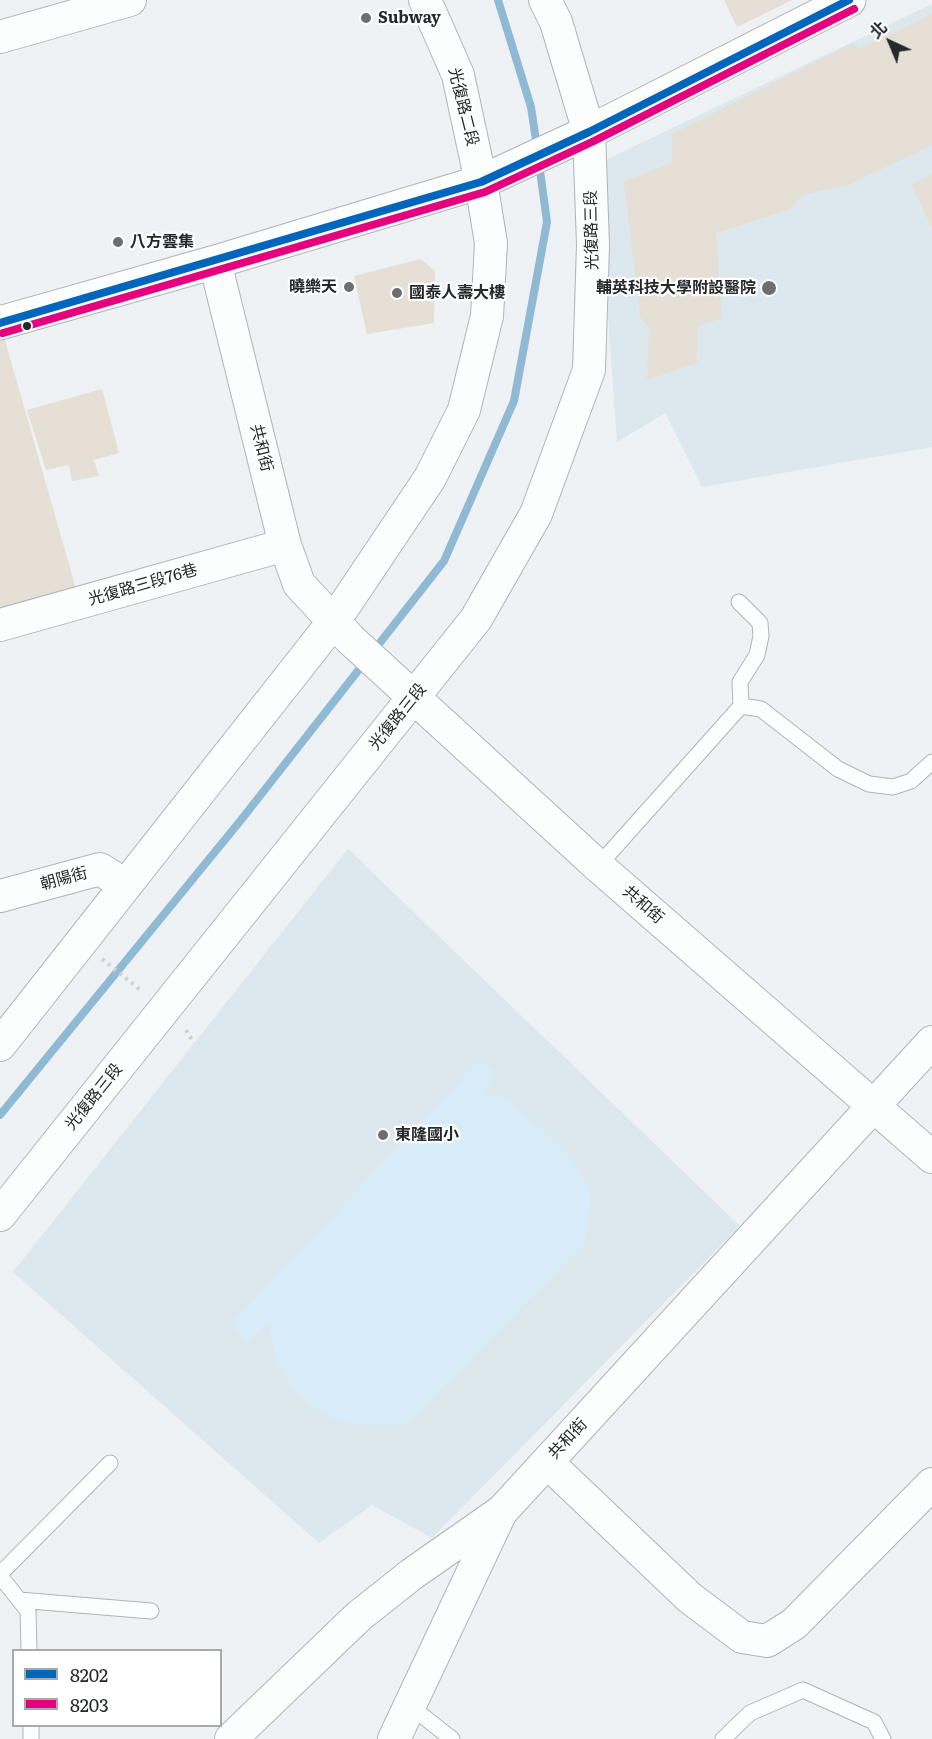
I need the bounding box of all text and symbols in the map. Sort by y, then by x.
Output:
place label: Subway [378,8,441,28]
marker: Subway [359,11,373,25]
north arrow [860,12,920,72]
text: 北 [863,15,892,43]
street label: 光復路二段 [444,66,482,148]
street label: 光復路三段 [582,190,602,270]
place label: 八方雲集 [130,232,194,252]
marker: 八方雲集 [111,235,125,249]
place label: 曉樂天 [289,277,337,297]
place label: 輔英科技大學附設醫院 [596,278,756,298]
marker: 輔英科技大學附設醫院 [760,279,778,297]
marker: 曉樂天 [342,280,356,294]
place label: 國泰人壽大樓 [409,283,505,303]
marker: 國泰人壽大樓 [390,286,404,300]
unlabelled marker [21,320,33,332]
street label: 共和街 [246,422,276,474]
street label: 光復路三段76巷 [86,560,200,610]
street label: 光復路三段 [365,680,431,754]
street label: 朝陽街 [38,864,90,894]
street label: 共和街 [619,882,667,928]
street label: 光復路三段 [61,1060,127,1134]
place label: 東隆國小 [395,1125,459,1145]
marker: 東隆國小 [376,1128,390,1142]
street label: 共和街 [545,1415,591,1463]
legend [12,1649,222,1727]
text: 8202 [70,1661,108,1688]
text: 8203 [70,1691,109,1718]

